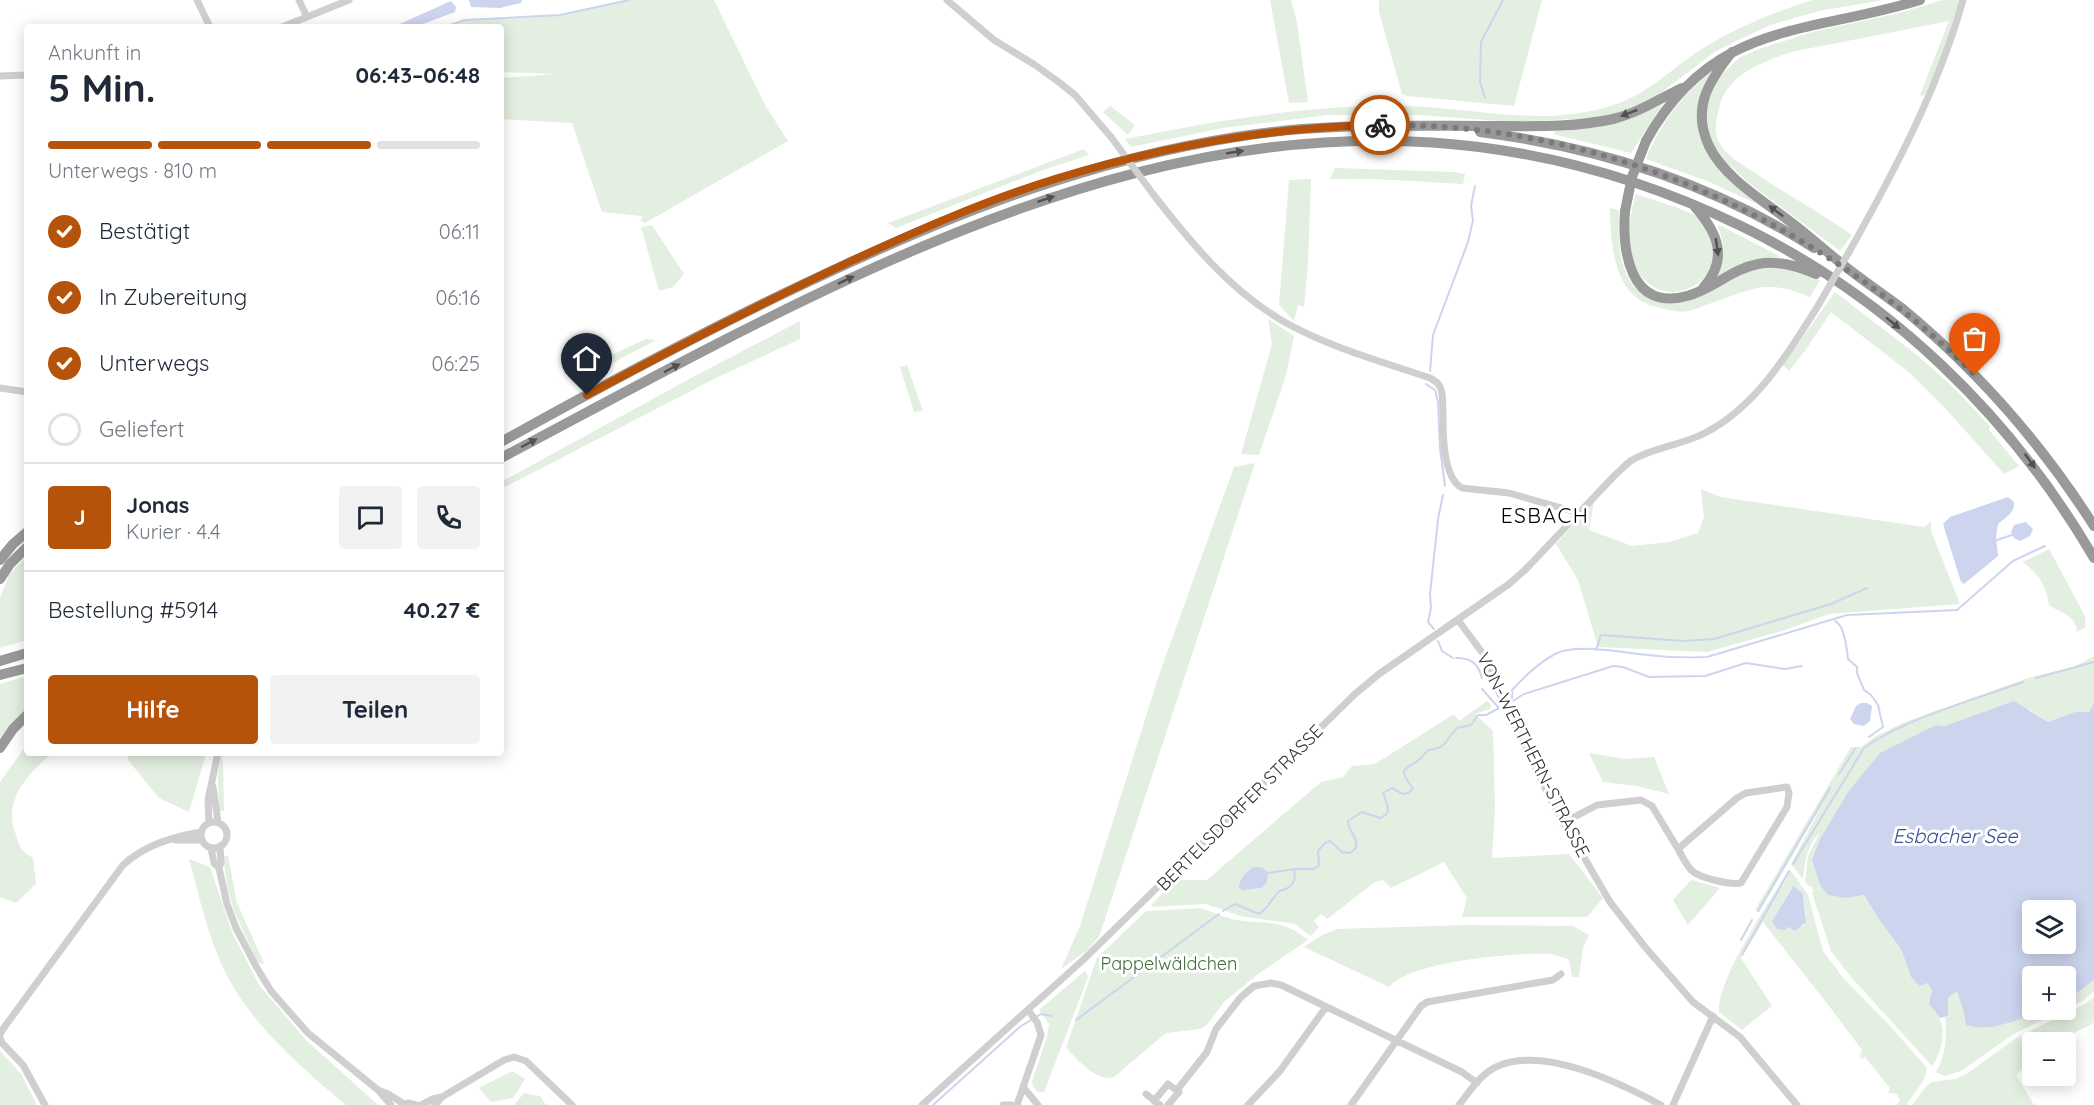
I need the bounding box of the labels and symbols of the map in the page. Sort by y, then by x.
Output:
courier [1350,95,1410,155]
one-way arrow [1620,109,1638,119]
one-way arrow [1226,147,1245,156]
one-way arrow [1037,193,1055,203]
one-way arrow [1769,205,1785,217]
one-way arrow [1712,238,1722,257]
one-way arrow [838,275,855,284]
pin [1949,313,2000,375]
one-way arrow [1885,316,1900,329]
pin [561,333,612,395]
one-way arrow [664,363,681,373]
one-way arrow [521,438,538,448]
one-way arrow [2023,454,2035,469]
district label: ESBACH [1501,502,1589,528]
street label: VON-WERTHERN-STRASSE [1472,649,1595,861]
street label: BERTELSDORFER STRASSE [1152,720,1328,896]
water label: Esbacher See [1893,823,2018,848]
park label: Pappelwäldchen [1101,952,1237,975]

